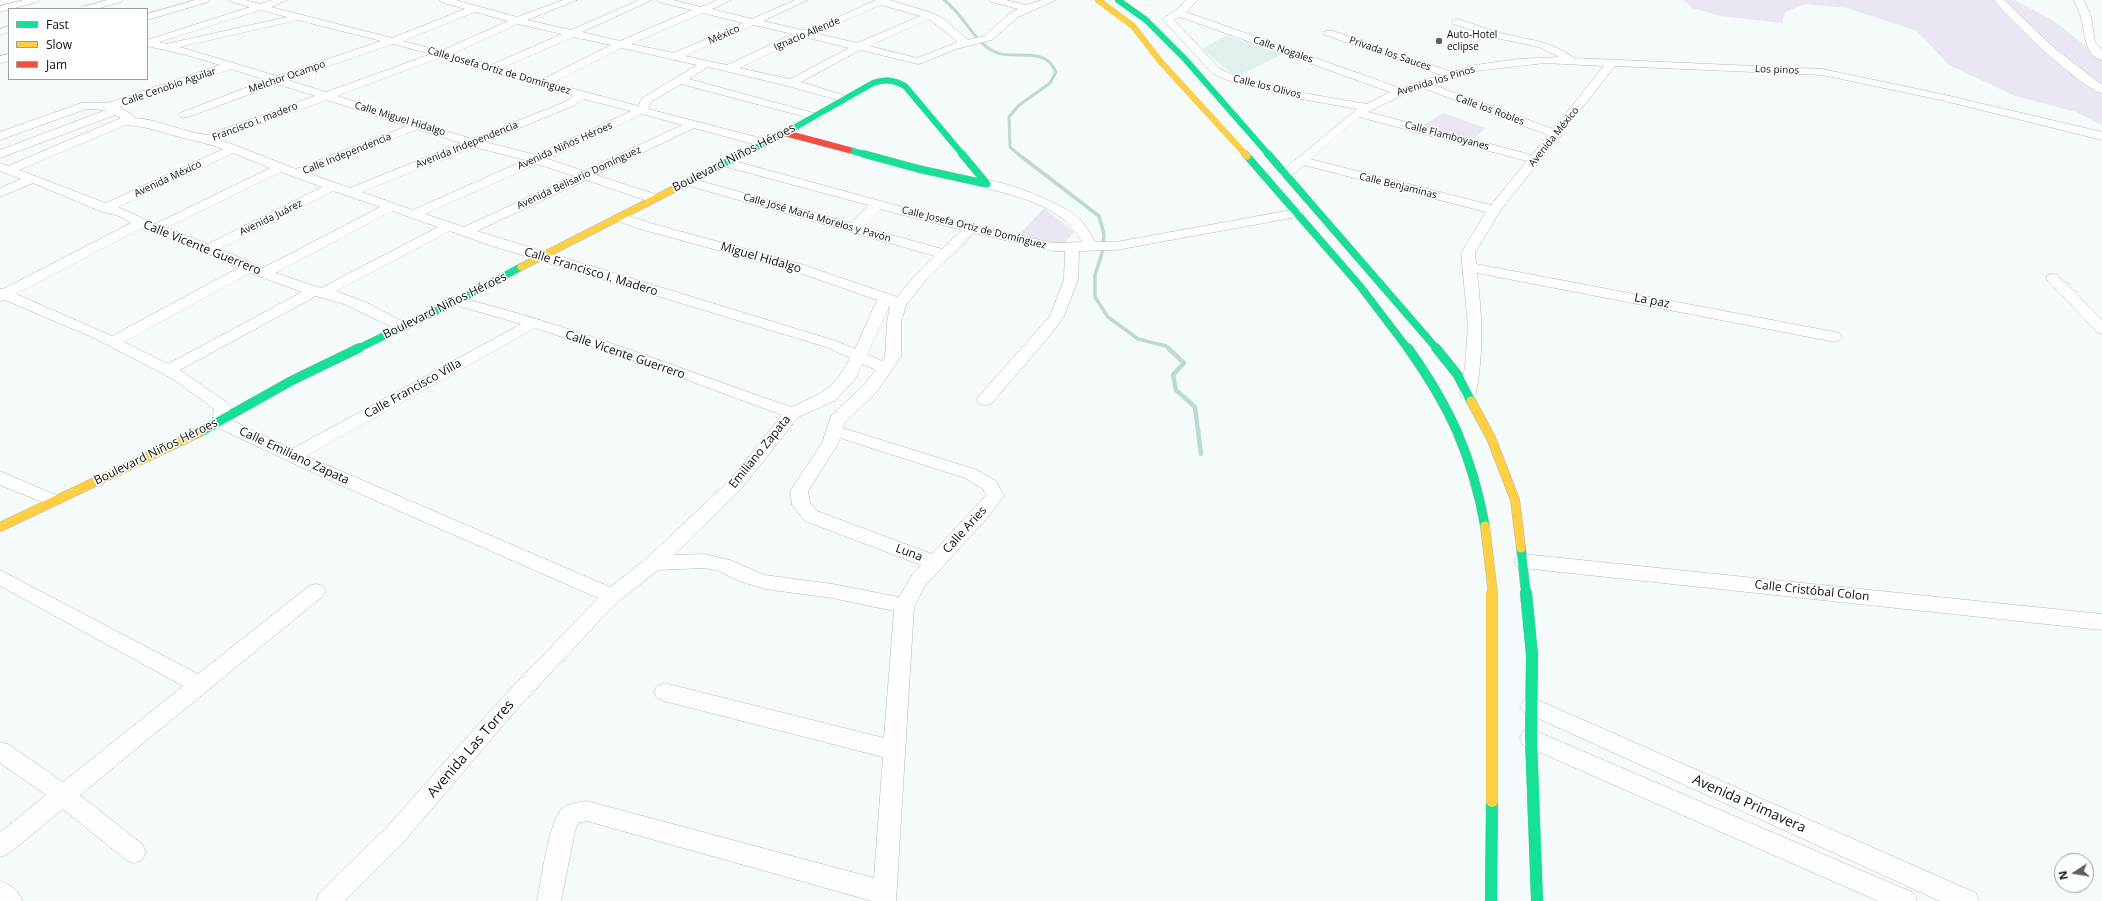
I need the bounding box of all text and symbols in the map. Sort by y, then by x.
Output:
legend [8,8,148,80]
street label: Ignacio Allende [772,15,842,53]
text: Fast [46,16,69,33]
street label: México [706,23,742,47]
place label: Auto-Hotel eclipse [1447,29,1497,52]
street label: Calle Nogales [1251,34,1315,66]
street label: Privada los Sauces [1348,34,1432,74]
text: Slow [46,36,72,53]
marker: Auto-Hotel eclipse [1434,36,1444,46]
street label: Calle Josefa Ortiz de Domínguez [426,45,572,97]
text: Jam [46,56,67,73]
street label: Melchor Ocampo [247,58,327,96]
street label: Avenida los Pinos [1395,63,1477,99]
street label: Los pinos [1755,63,1799,77]
street label: Calle Cenobio Aguilar [120,65,218,109]
street label: Calle los Olivos [1232,73,1302,101]
street label: Calle los Robles [1454,92,1526,128]
street label: Calle Miguel Hidalgo [353,99,447,139]
street label: Francisco i. madero [210,100,300,144]
street label: Avenida México [1526,105,1582,169]
street label: Avenida Independencia [414,119,520,171]
street label: Calle Flamboyanes [1404,119,1490,153]
street label: Avenida Niños Héroes [516,120,614,172]
street label: Boulevard Niños Héroes [670,121,798,195]
street label: Calle Independencia [301,131,393,177]
street label: Avenida Belisario Domínguez [515,144,643,212]
street label: Avenida México [132,158,204,200]
street label: Calle Benjaminas [1358,171,1438,201]
street label: Calle José María Morelos y Pavón [742,191,892,245]
street label: Avenida Juárez [238,198,304,238]
street label: Calle Josefa Ortiz de Domínguez [901,204,1047,252]
street label: Calle Vicente Guerrero [141,218,263,278]
street label: Miguel Hidalgo [719,240,803,276]
street label: Calle Francisco I. Madero [522,245,660,299]
street label: Boulevard Niños Héroes [381,270,509,342]
street label: La paz [1633,291,1671,311]
street label: Calle Vicente Guerrero [563,328,687,382]
street label: Calle Francisco Villa [362,356,464,422]
street label: Emiliano Zapata [726,413,794,491]
street label: Boulevard Niños Héroes [92,416,220,488]
street label: Calle Emiliano Zapata [237,424,351,488]
street label: Calle Aries [940,504,990,556]
street label: Luna [894,541,924,565]
street label: Calle Cristóbal Colon [1754,578,1870,604]
street label: Avenida Las Torres [424,697,518,801]
street label: Avenida Primavera [1690,771,1808,837]
north arrow [2054,853,2094,893]
text: N [2054,869,2071,881]

